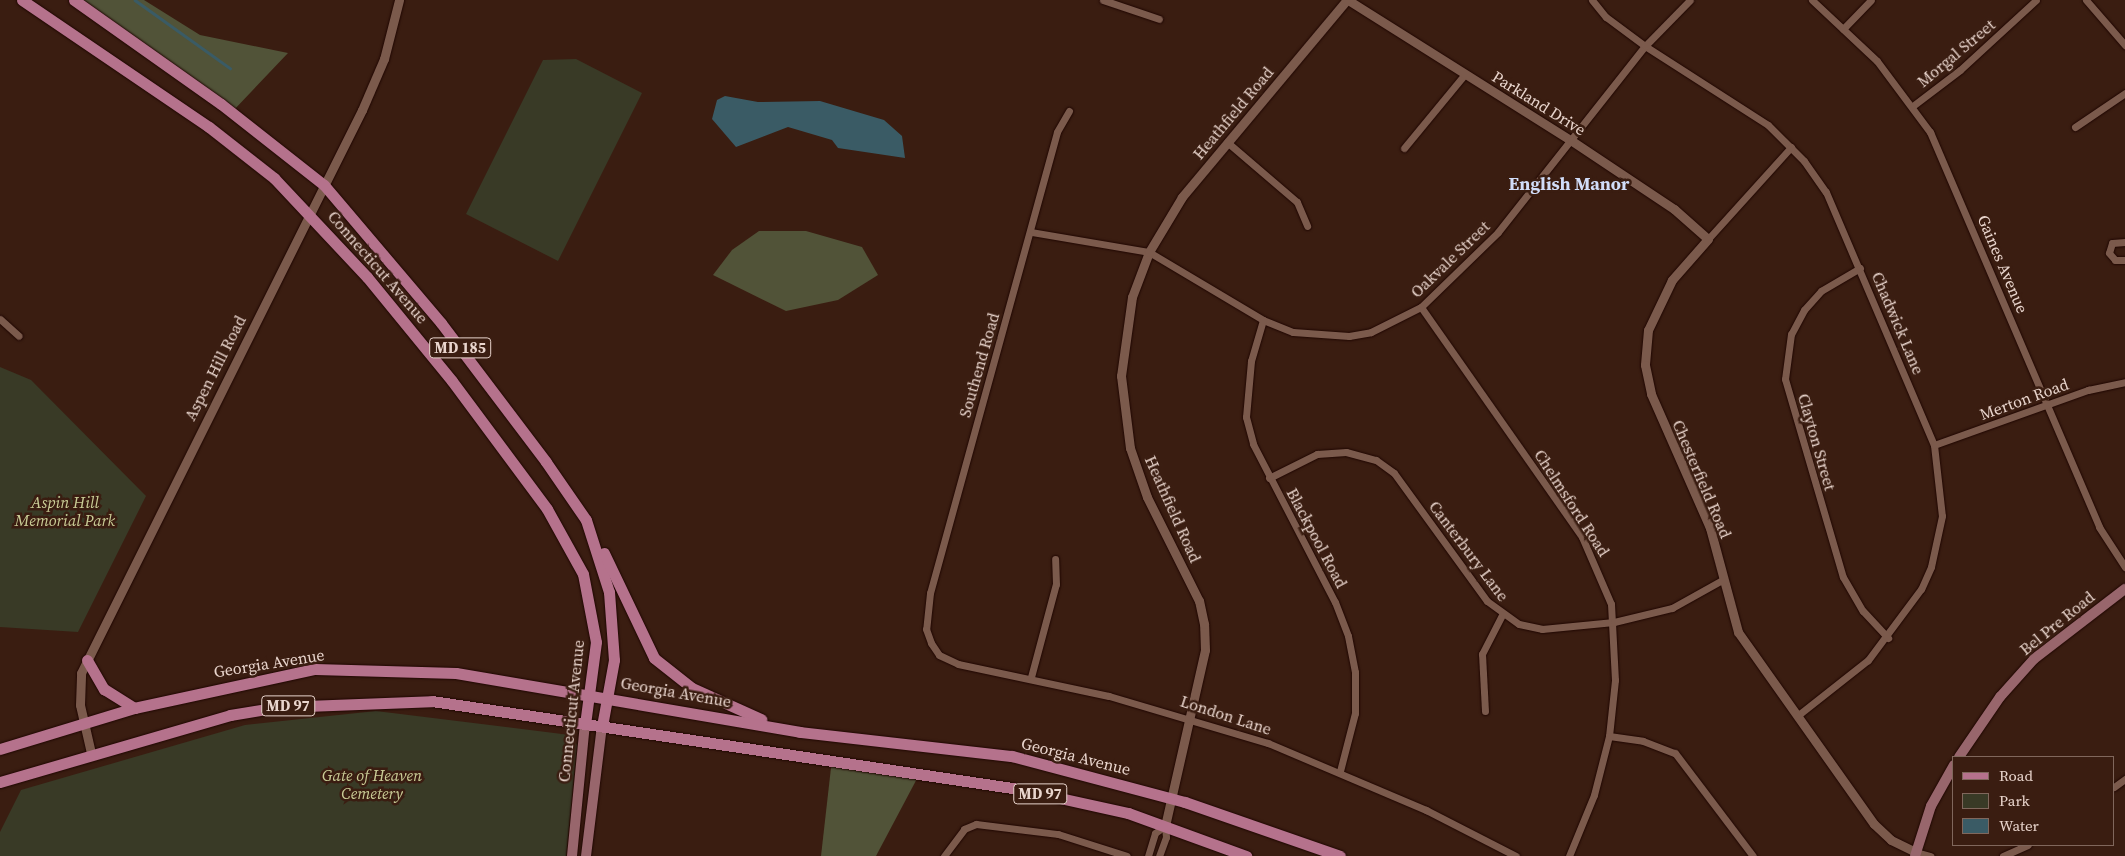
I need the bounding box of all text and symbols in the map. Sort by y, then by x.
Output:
street label: Morgal Street [1913,15,1999,91]
street label: Heathfield Road [1189,63,1277,163]
street label: Parkland Drive [1489,67,1589,139]
district label: English Manor [1509,173,1629,195]
street label: Connecticut Avenue [324,207,432,327]
street label: Gaines Avenue [1974,212,2032,316]
street label: Oakvale Street [1407,217,1493,301]
street label: Chadwick Lane [1868,269,1928,377]
street label: Southend Road [955,311,1003,419]
street label: Aspen Hill Road [180,312,250,424]
road number: MD 185 [429,336,491,360]
street label: Merton Road [1977,374,2071,424]
street label: Clayton Street [1794,391,1840,493]
street label: Chesterfield Road [1668,417,1736,541]
street label: Chelmsford Road [1530,446,1614,560]
street label: Heathfield Road [1141,453,1205,565]
street label: Blackpool Road [1283,485,1351,591]
park label: Aspin Hill Memorial Park [15,492,115,530]
street label: Canterbury Lane [1425,497,1513,605]
street label: Bel Pre Road [2016,587,2098,659]
street label: Connecticut Avenue [554,639,588,783]
street label: Georgia Avenue [212,645,326,681]
street label: Georgia Avenue [619,673,733,711]
street label: London Lane [1178,691,1274,739]
road number: MD 97 [260,694,316,718]
street label: Georgia Avenue [1019,733,1133,779]
legend [1952,756,2115,846]
park label: Gate of Heaven Cemetery [322,765,422,803]
text: Road [1999,765,2033,786]
road number: MD 97 [1012,782,1068,806]
text: Park [1999,790,2030,811]
text: Water [1999,815,2039,836]

